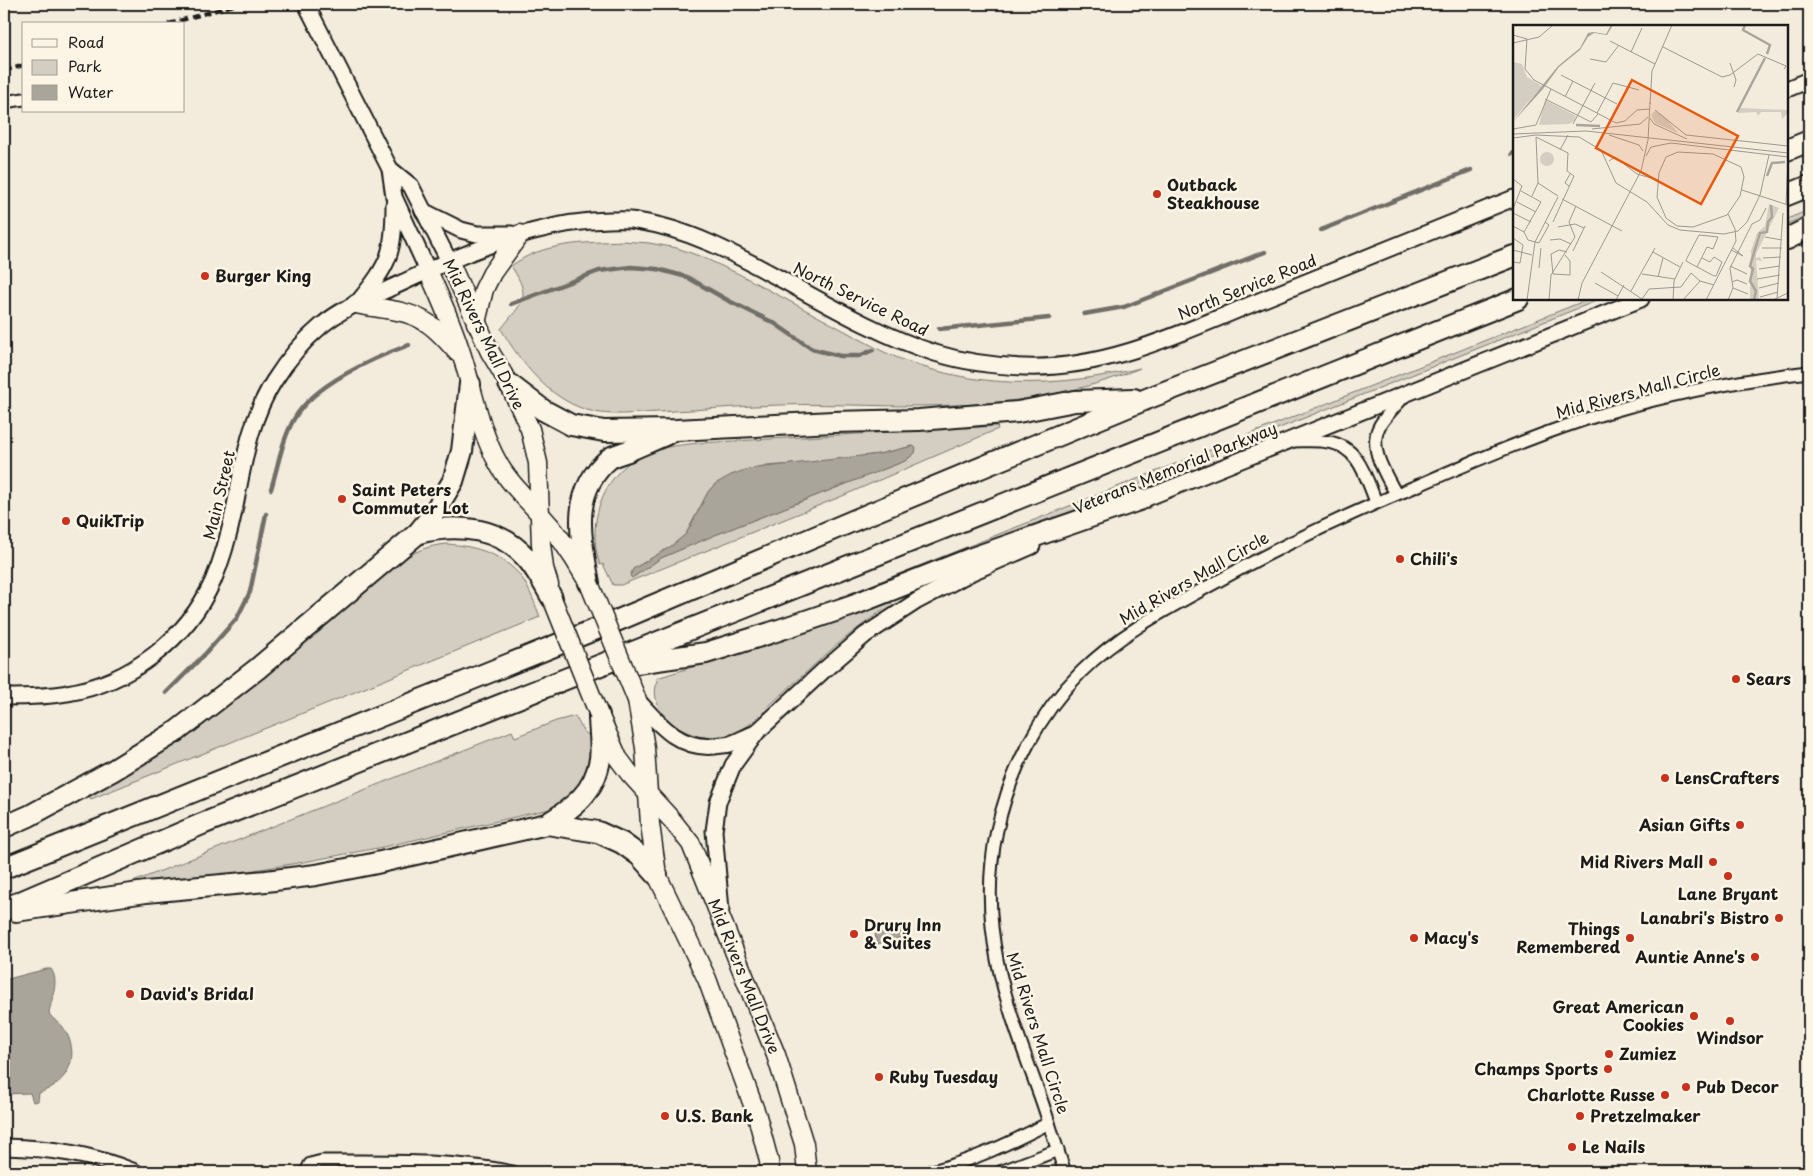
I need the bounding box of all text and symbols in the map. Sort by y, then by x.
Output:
legend [22,22,185,112]
inset map [1513,25,1788,300]
text: Road [68,30,104,53]
text: Park [68,54,102,77]
text: Water [68,80,113,103]
place label: Outback Steakhouse [1167,172,1260,214]
marker: Outback Steakhouse [1151,188,1163,200]
street label: North Service Road [1174,247,1320,325]
street label: Mid Rivers Mall Drive [438,254,532,413]
street label: North Service Road [790,255,933,341]
place label: Burger King [215,263,311,287]
marker: Burger King [199,270,211,282]
street label: Mid Rivers Mall Circle [1553,357,1723,424]
street label: Veterans Memorial Parkway [1069,415,1280,519]
street label: Main Street [196,447,240,542]
place label: Saint Peters Commuter Lot [352,477,469,519]
marker: Saint Peters Commuter Lot [336,493,348,505]
place label: QuikTrip [76,508,144,532]
marker: QuikTrip [60,515,72,527]
street label: Mid Rivers Mall Circle [1114,524,1273,630]
place label: Chili's [1410,546,1458,570]
marker: Chili's [1394,553,1406,565]
place label: Sears [1746,666,1791,690]
marker: Sears [1730,673,1742,685]
place label: LensCrafters [1675,765,1780,789]
marker: LensCrafters [1659,772,1671,784]
place label: Asian Gifts [1638,812,1730,836]
marker: Asian Gifts [1734,819,1746,831]
place label: Mid Rivers Mall [1580,849,1703,873]
marker: Mid Rivers Mall [1707,856,1719,868]
marker: Lane Bryant [1722,870,1734,882]
place label: Lane Bryant [1678,881,1779,905]
street label: Mid Rivers Mall Drive [703,895,787,1057]
place label: Lanabri's Bistro [1640,905,1769,929]
place label: Drury Inn & Suites [864,912,941,954]
marker: Lanabri's Bistro [1773,912,1785,924]
place label: Things Remembered [1516,916,1620,958]
place label: Macy's [1424,925,1479,949]
marker: Drury Inn & Suites [848,928,860,940]
marker: Macy's [1408,932,1420,944]
marker: Things Remembered [1624,932,1636,944]
place label: Auntie Anne's [1635,944,1745,968]
street label: Mid Rivers Mall Circle [1001,949,1077,1117]
marker: Auntie Anne's [1749,951,1761,963]
place label: David's Bridal [140,981,254,1005]
marker: David's Bridal [124,988,136,1000]
place label: Great American Cookies [1553,994,1684,1036]
marker: Great American Cookies [1688,1010,1700,1022]
marker: Windsor [1724,1015,1736,1027]
place label: Windsor [1696,1025,1764,1049]
place label: Zumiez [1619,1041,1677,1065]
marker: Zumiez [1603,1048,1615,1060]
place label: Champs Sports [1474,1056,1598,1080]
marker: Champs Sports [1602,1063,1614,1075]
place label: Ruby Tuesday [889,1064,998,1088]
marker: Ruby Tuesday [873,1071,885,1083]
place label: Pub Decor [1696,1074,1779,1098]
marker: Pub Decor [1680,1081,1692,1093]
place label: Charlotte Russe [1527,1082,1655,1106]
marker: Charlotte Russe [1659,1089,1671,1101]
place label: U.S. Bank [675,1103,754,1127]
place label: Pretzelmaker [1590,1103,1701,1127]
marker: U.S. Bank [659,1110,671,1122]
marker: Pretzelmaker [1574,1110,1586,1122]
place label: Le Nails [1582,1134,1645,1158]
marker: Le Nails [1566,1141,1578,1153]

